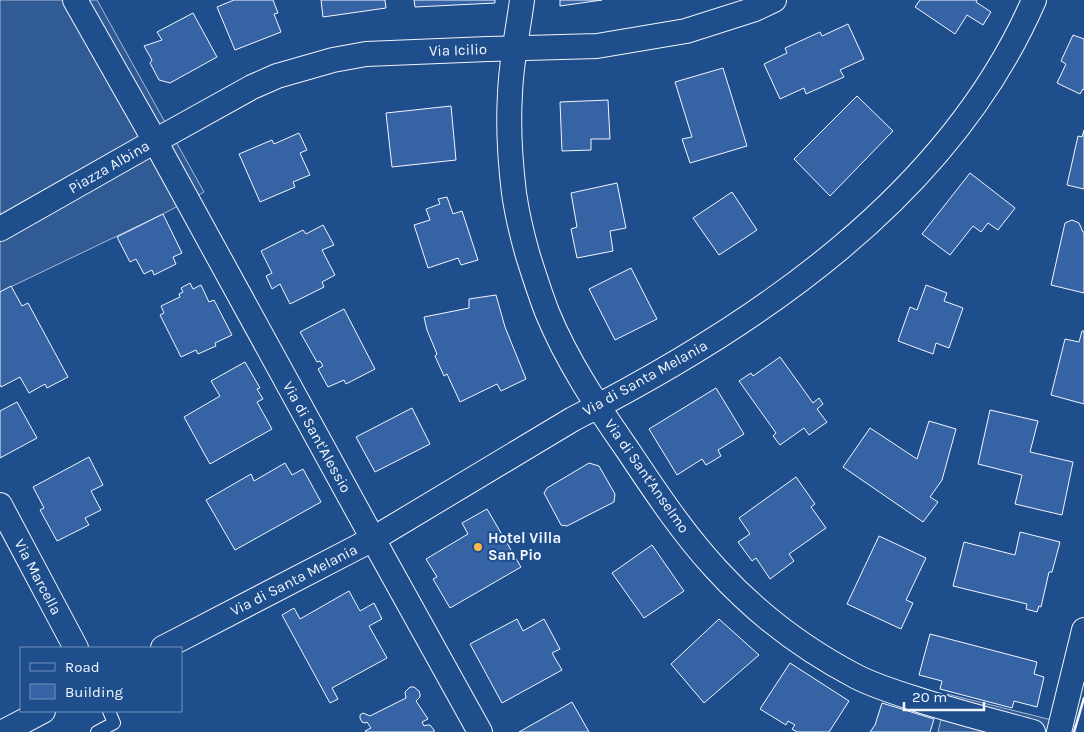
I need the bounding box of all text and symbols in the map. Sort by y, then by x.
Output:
street label: Via Icilio [429,40,487,60]
street label: Piazza Albina [65,137,153,197]
street label: Via di Santa Melania [579,336,711,420]
street label: Via di Sant'Alessio [279,378,355,496]
street label: Via di Sant'Anselmo [601,415,693,537]
place label: Hotel Villa San Pio [488,529,561,564]
street label: Via Marcella [11,536,65,618]
street label: Via di Santa Melania [227,540,361,620]
marker: Hotel Villa San Pio [472,541,484,553]
legend [20,647,182,712]
text: Road [65,658,100,676]
scale bar [904,680,984,712]
text: Building [65,683,123,701]
text: 20 m [912,688,947,706]

